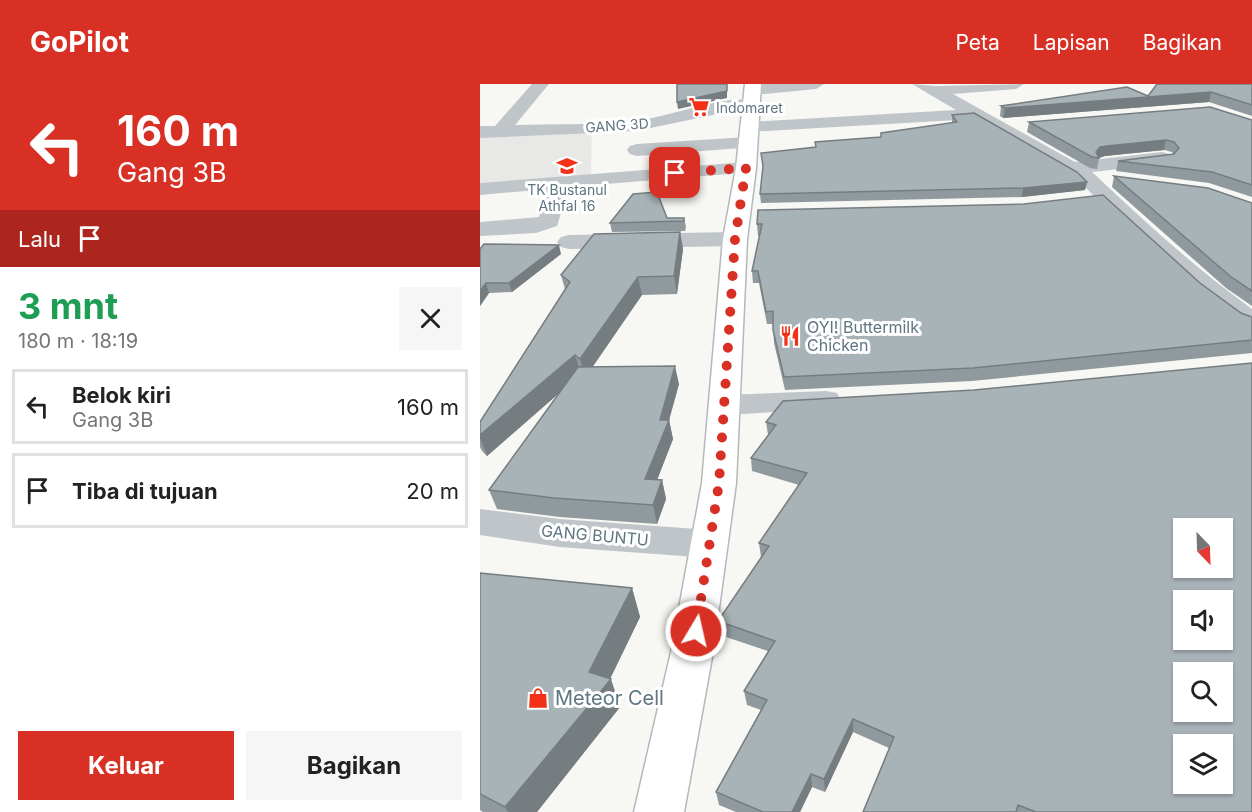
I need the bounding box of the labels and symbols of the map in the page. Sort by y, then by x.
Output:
supermarket icon: Indomaret [687,95,711,119]
place label: Indomaret [716,99,783,116]
street label: GANG 3D [585,114,649,136]
pin [649,147,700,198]
school or university icon: TK Bustanul Athfal 16 [555,154,579,178]
place label: TK Bustanul Athfal 16 [527,181,607,214]
place label: OYI! Buttermilk Chicken [807,317,919,355]
restaurant icon: OYI! Buttermilk Chicken [778,324,802,348]
north arrow [1173,518,1233,578]
street label: GANG BUNTU [540,520,650,550]
position arrow [664,599,728,663]
shop icon: Meteor Cell [526,686,550,710]
place label: Meteor Cell [555,686,664,710]

